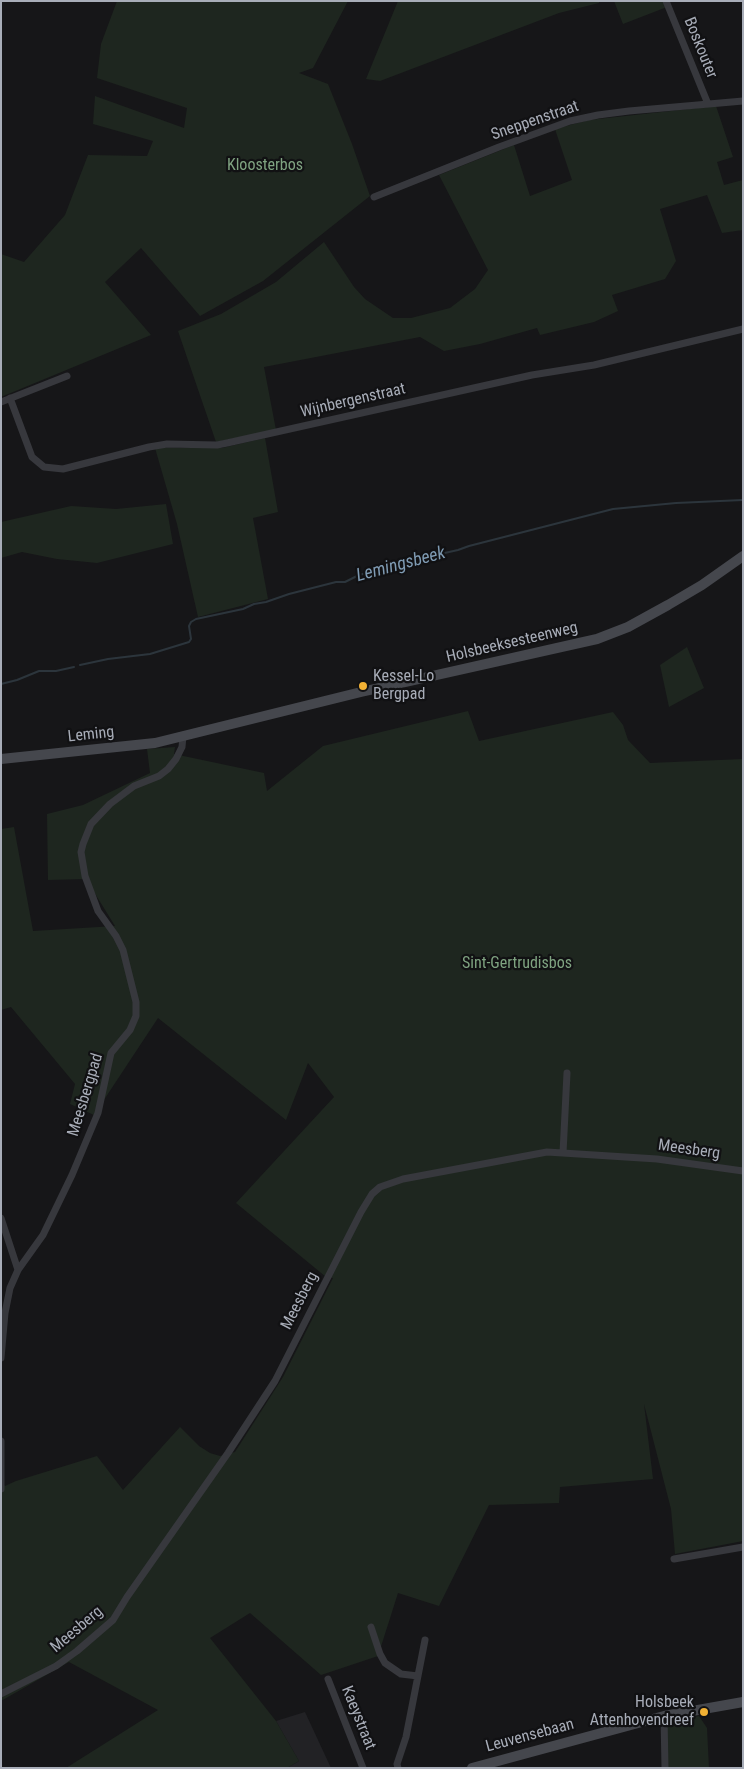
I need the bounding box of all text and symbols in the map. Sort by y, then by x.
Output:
street label: Boskouter [679,15,721,81]
street label: Sneppenstraat [489,97,581,145]
park label: Kloosterbos [227,156,303,176]
street label: Wijnbergenstraat [299,380,407,422]
water label: Lemingsbeek [354,543,448,587]
street label: Holsbeeksesteenweg [444,619,580,667]
place label: Kessel-Lo Bergpad [373,667,434,705]
marker: Kessel-Lo Bergpad [357,680,369,692]
street label: Leming [67,723,115,747]
park label: Sint-Gertrudisbos [462,954,572,974]
street label: Meesbergpad [64,1051,108,1139]
street label: Meesberg [657,1136,721,1164]
street label: Meesberg [277,1269,323,1333]
street label: Meesberg [47,1603,107,1657]
street label: Kaeystraat [337,1683,379,1753]
place label: Holsbeek Attenhovendreef [590,1693,694,1731]
marker: Holsbeek Attenhovendreef [698,1706,710,1718]
street label: Leuvensebaan [484,1715,576,1757]

